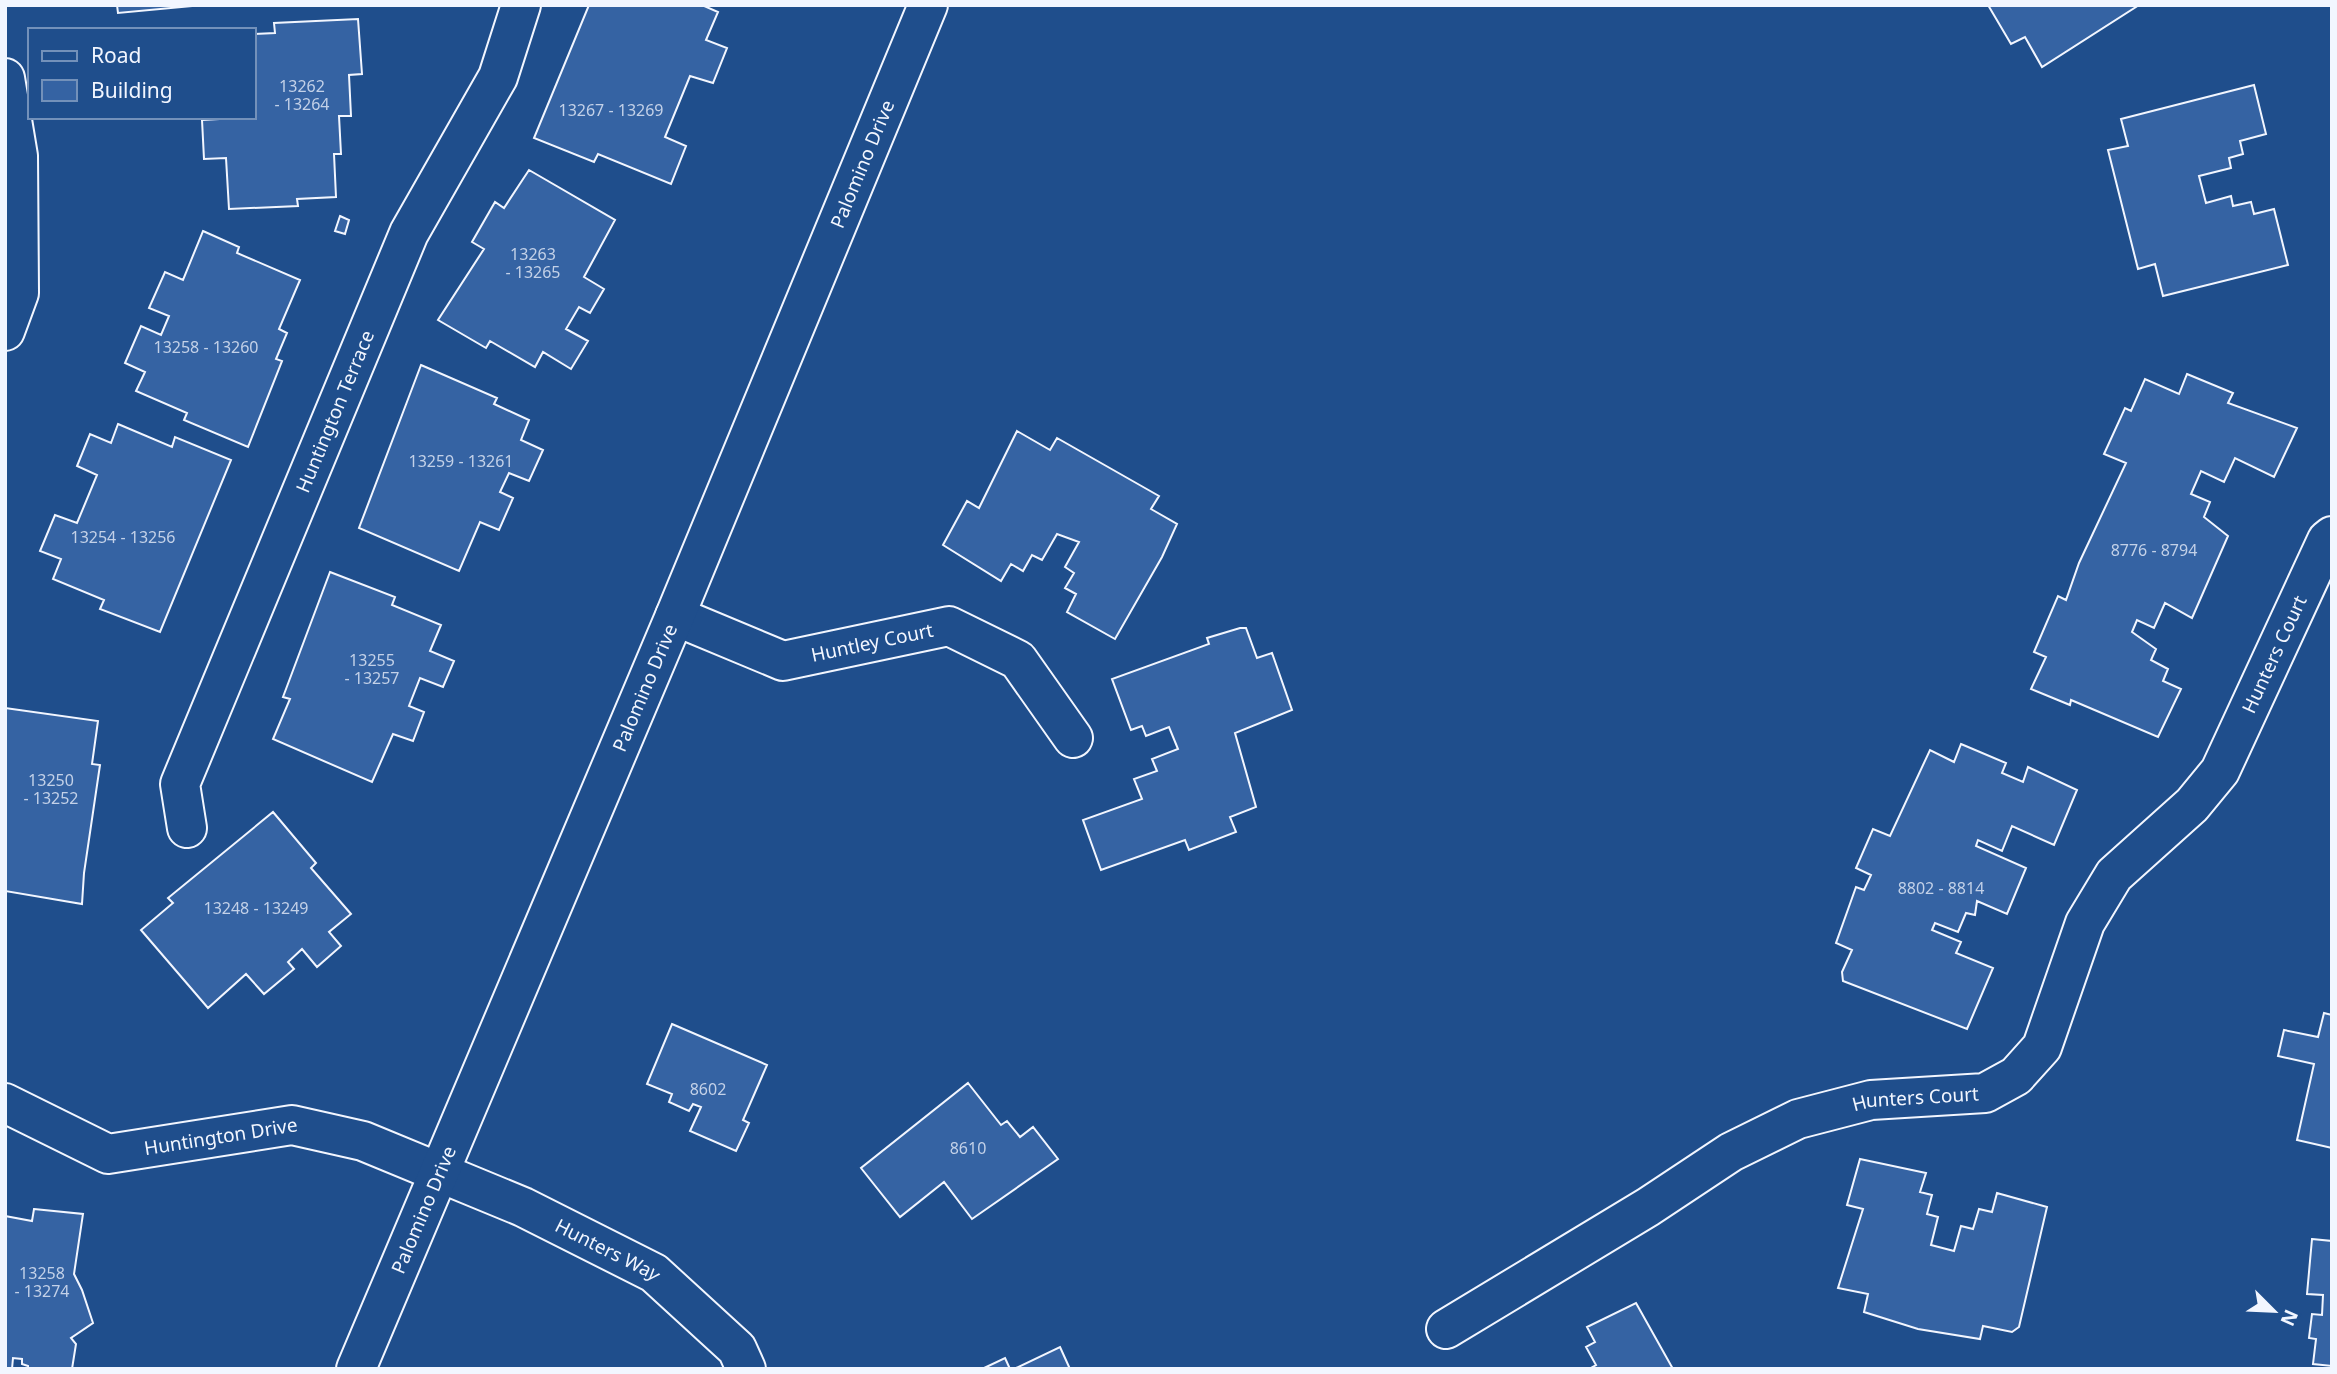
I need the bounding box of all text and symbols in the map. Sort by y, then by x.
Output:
legend [28,28,256,119]
text: Road [91,41,141,69]
house number: 13262 - 13264 [274,75,330,115]
text: Building [91,76,173,104]
street label: Palomino Drive [824,96,900,232]
house number: 13267 - 13269 [559,99,664,121]
house number: 13263 - 13265 [505,243,561,283]
street label: Huntington Terrace [290,326,380,497]
house number: 13258 - 13260 [154,336,259,358]
house number: 13259 - 13261 [409,450,514,472]
house number: 13254 - 13256 [71,526,176,548]
house number: 8776 - 8794 [2111,539,2197,561]
street label: Hunters Court [2236,591,2313,717]
street label: Huntley Court [809,617,936,668]
street label: Palomino Drive [606,620,683,756]
house number: 13255 - 13257 [344,649,400,689]
house number: 13250 - 13252 [23,769,79,809]
house number: 8802 - 8814 [1898,877,1984,899]
house number: 13248 - 13249 [204,897,309,919]
house number: 8602 [690,1078,726,1100]
street label: Hunters Court [1849,1080,1980,1117]
street label: Huntington Drive [142,1111,299,1161]
house number: 8610 [950,1137,986,1159]
street label: Palomino Drive [385,1142,462,1278]
street label: Hunters Way [551,1212,667,1287]
house number: 13258 - 13274 [14,1262,70,1302]
north arrow [2239,1276,2309,1346]
text: N [2275,1306,2305,1330]

